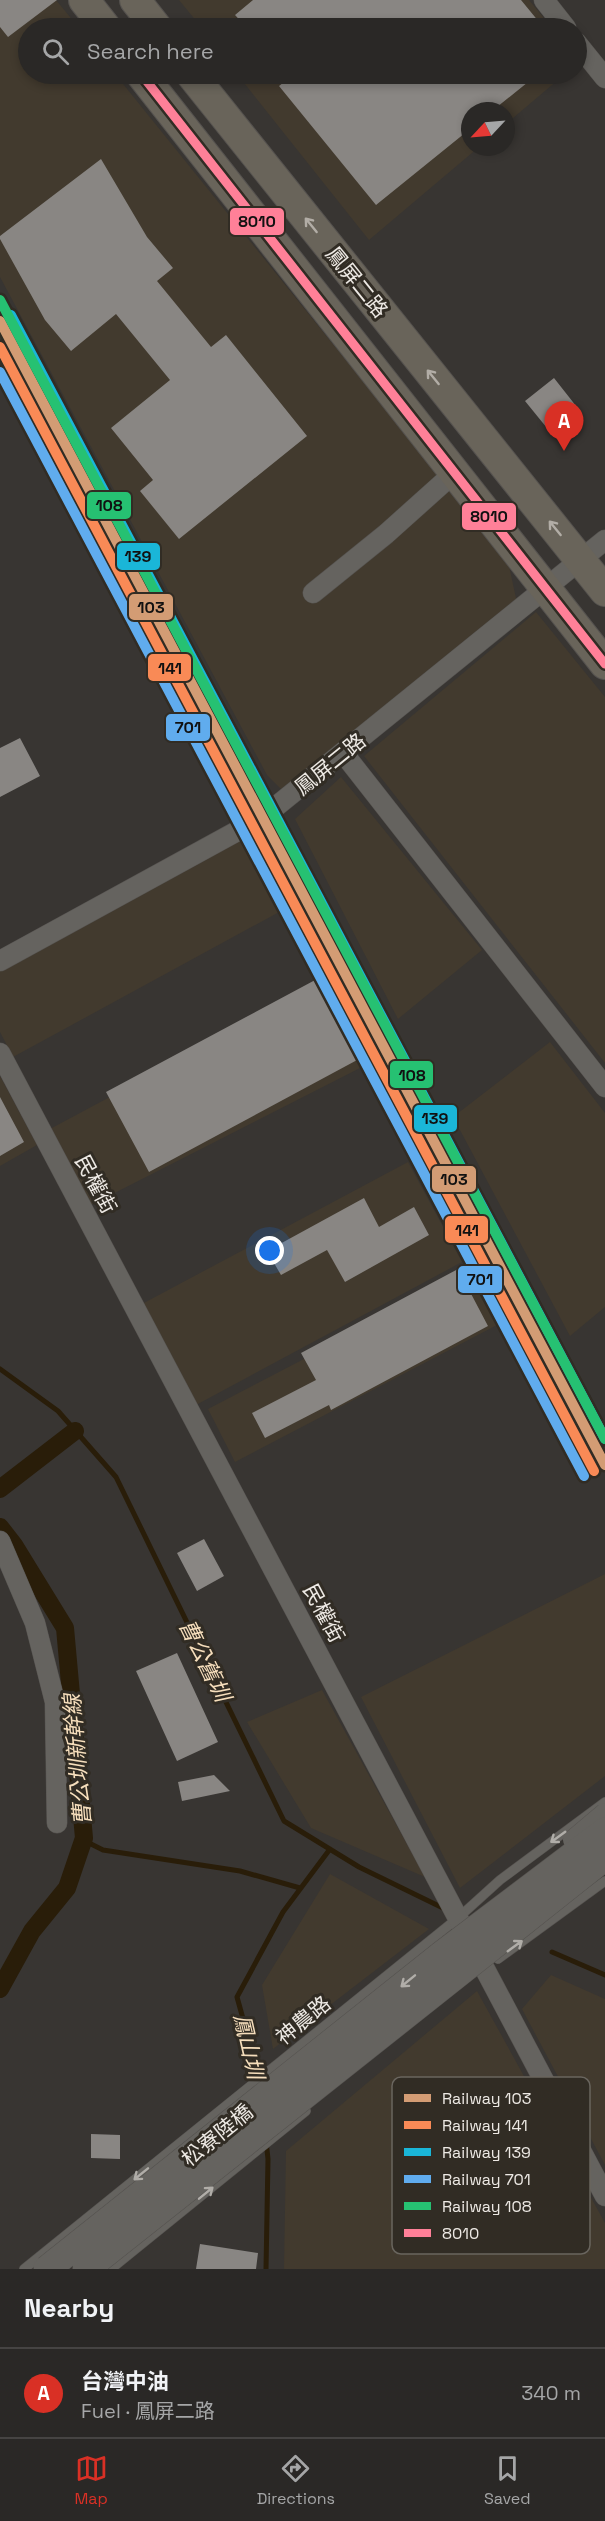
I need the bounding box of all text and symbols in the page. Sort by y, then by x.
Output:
search box [18,18,587,84]
icon: search [39,35,72,68]
text: Search here [87,37,214,65]
north arrow [461,102,515,156]
line badge: 8010 [229,207,285,236]
text: 8010 [238,211,276,232]
one-way arrow [304,217,317,233]
street label: 鳳屏二路 [320,241,394,323]
one-way arrow [427,369,440,385]
pin: A [544,402,584,451]
line badge: 108 [86,491,132,520]
text: 108 [95,495,123,516]
line badge: 8010 [461,502,517,531]
text: 8010 [470,506,508,527]
one-way arrow [549,521,562,537]
line badge: 139 [116,542,161,571]
text: 139 [125,546,152,567]
line badge: 103 [128,593,174,621]
text: 103 [137,597,165,618]
line badge: 141 [147,653,192,682]
text: 141 [158,658,182,679]
line badge: 701 [165,713,211,742]
text: 701 [175,717,201,738]
street label: 鳳屏二路 [289,727,371,801]
line badge: 108 [389,1060,434,1089]
text: 108 [398,1065,426,1086]
line badge: 139 [413,1104,458,1133]
text: 139 [422,1108,449,1129]
street label: 民權街 [69,1150,123,1218]
line badge: 103 [431,1165,477,1193]
text: 103 [440,1169,468,1190]
line badge: 141 [444,1215,489,1244]
text: 141 [455,1220,479,1241]
your location [255,1236,284,1265]
line badge: 701 [457,1265,503,1294]
text: 701 [467,1269,493,1290]
street label: 民權街 [297,1579,351,1647]
water label: 曹公舊圳 [173,1614,238,1708]
water label: 曹公圳新幹線 [57,1690,97,1827]
one-way arrow [550,1830,566,1843]
one-way arrow [506,1940,522,1953]
one-way arrow [401,1975,417,1988]
street label: 神農路 [270,1990,336,2050]
water label: 鳳山圳 [228,2011,271,2084]
legend [392,2077,590,2254]
text: Railway 103 [442,2088,531,2109]
street label: 松寮陸橋 [176,2098,258,2172]
text: Railway 141 [442,2115,528,2136]
text: Railway 139 [442,2142,531,2163]
one-way arrow [133,2168,149,2181]
text: Railway 701 [442,2169,531,2190]
one-way arrow [198,2187,214,2200]
text: Railway 108 [442,2196,532,2217]
text: 8010 [442,2223,479,2244]
text: Nearby [24,2291,114,2325]
text: 台灣中油 [81,2367,169,2395]
text: A [37,2380,50,2406]
text: 340 m [521,2380,581,2406]
text: Fuel · 鳳屏二路 [81,2398,215,2424]
tab: Map [74,2452,108,2509]
tab: Directions [257,2452,335,2509]
tab: Saved [484,2452,531,2509]

